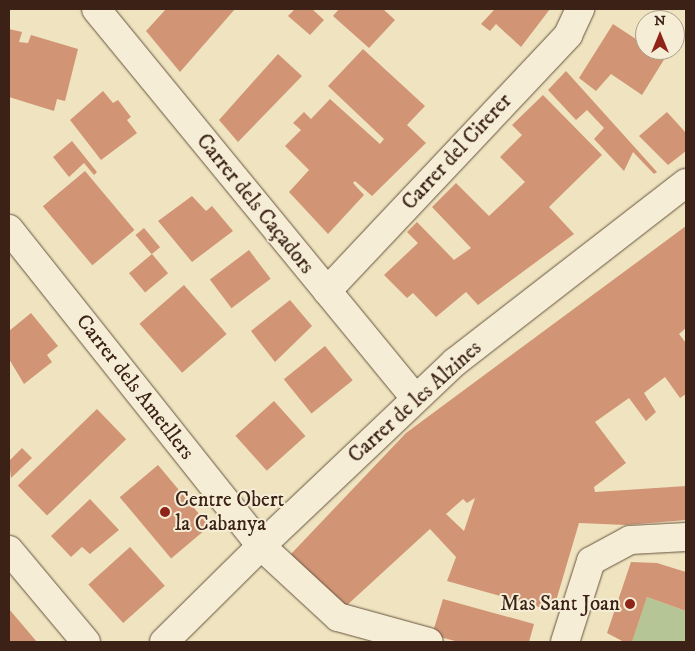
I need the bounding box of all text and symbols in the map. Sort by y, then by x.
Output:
north arrow [635,10,685,60]
text: N [654,12,666,30]
street label: Carrer del Cirerer [397,89,517,215]
street label: Carrer dels Caçadors [191,129,319,279]
street label: Carrer dels Ametllers [71,309,199,465]
street label: Carrer de les Alzines [343,336,487,468]
place label: Centre Obert la Cabanya [175,487,284,537]
marker: Centre Obert la Cabanya [159,506,171,518]
place label: Mas Sant Joan [500,591,620,617]
marker: Mas Sant Joan [624,598,636,610]

